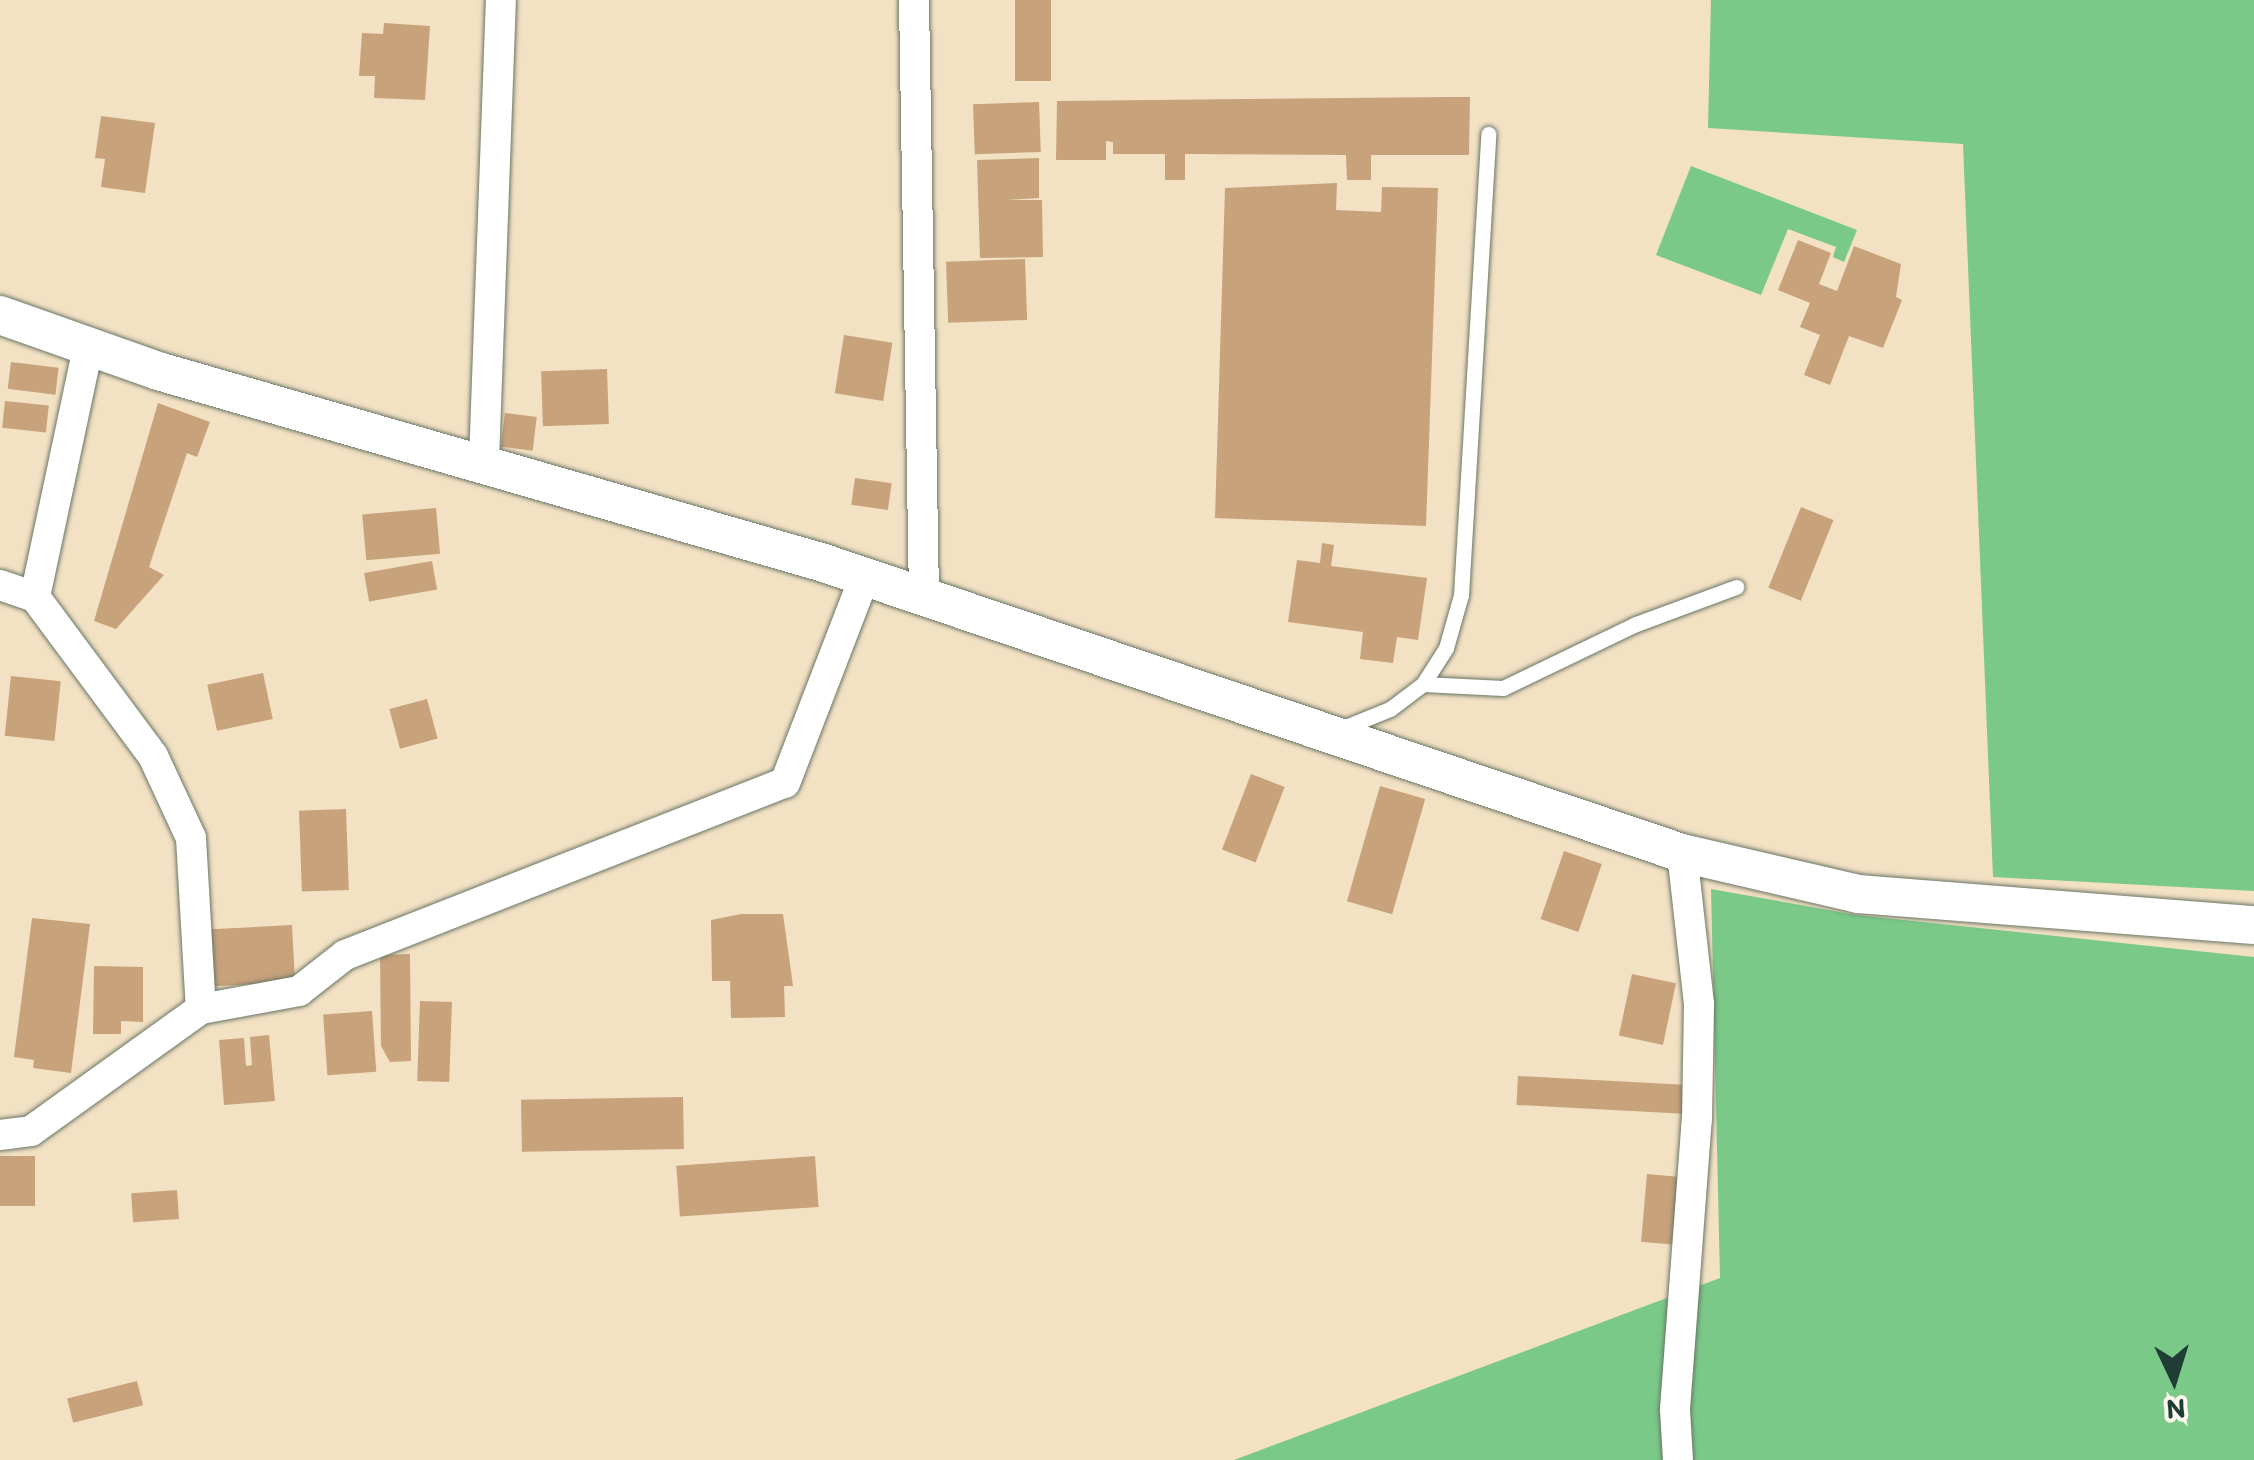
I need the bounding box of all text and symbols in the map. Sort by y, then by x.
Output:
north arrow [2124,1330,2224,1430]
text: N [2165,1392,2187,1428]

